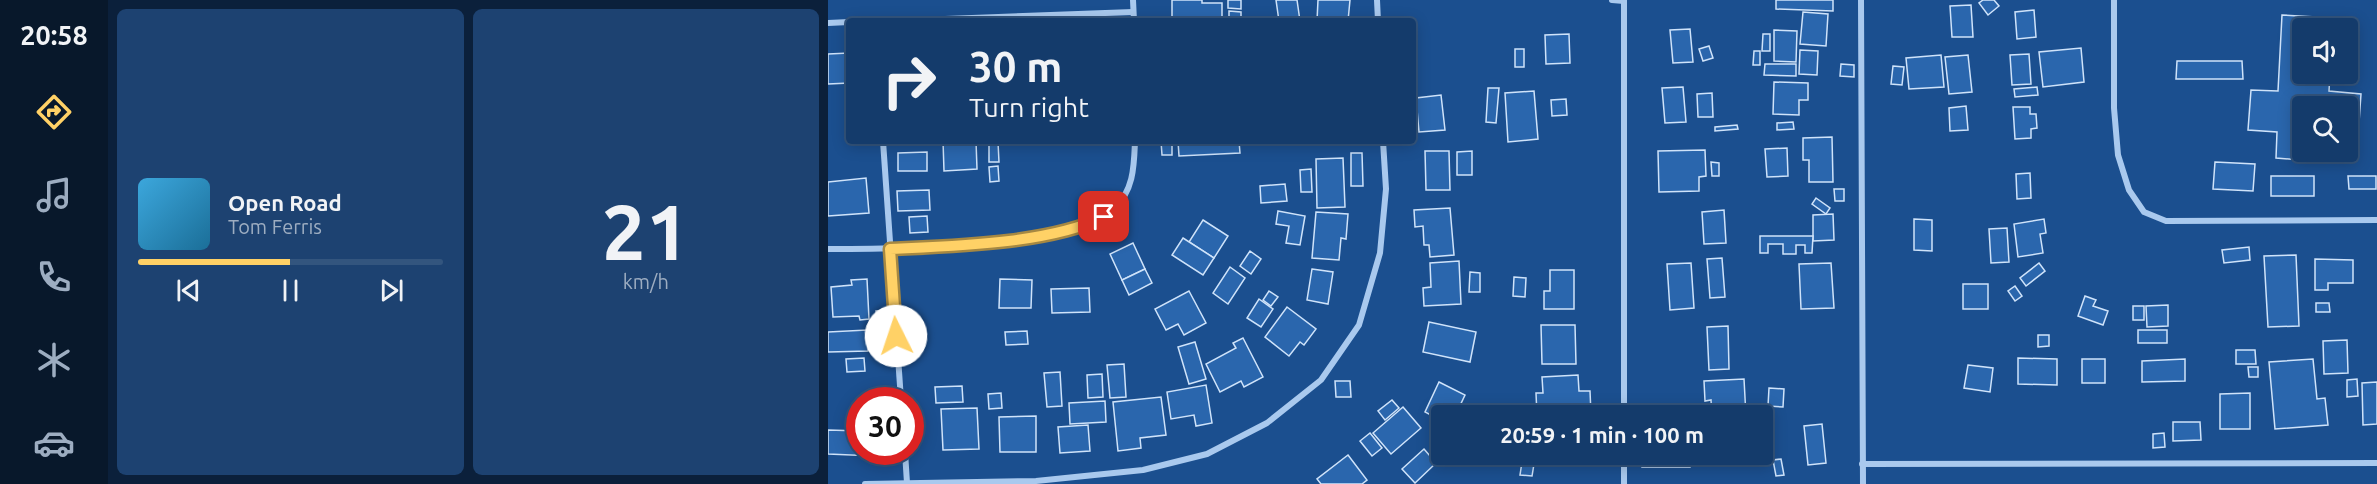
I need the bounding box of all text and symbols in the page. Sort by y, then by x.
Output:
map controls [2292,18,2358,162]
button: sound [2292,18,2358,84]
text: 20:58 [20,20,88,50]
icon: right [870,42,948,120]
text: 30 m [969,43,1063,90]
icon: directions [33,91,75,133]
text: Turn right [969,92,1089,122]
button: search [2292,96,2358,162]
icon: music [33,174,75,216]
text: 21 [602,187,690,275]
text: Open Road [228,190,342,215]
pin [1078,191,1129,242]
icon: arrive [1087,200,1120,233]
text: Tom Ferris [228,215,322,238]
icon: phone [33,256,75,298]
text: km/h [623,270,669,293]
icon: previous [172,274,205,307]
icon: pause [274,274,307,307]
icon: next [375,274,408,307]
position arrow [864,304,928,368]
icon: climate [33,339,75,381]
speed limit sign: 30 [846,387,924,465]
icon: car [33,422,75,464]
text: 20:59 · 1 min · 100 m [1500,422,1704,447]

